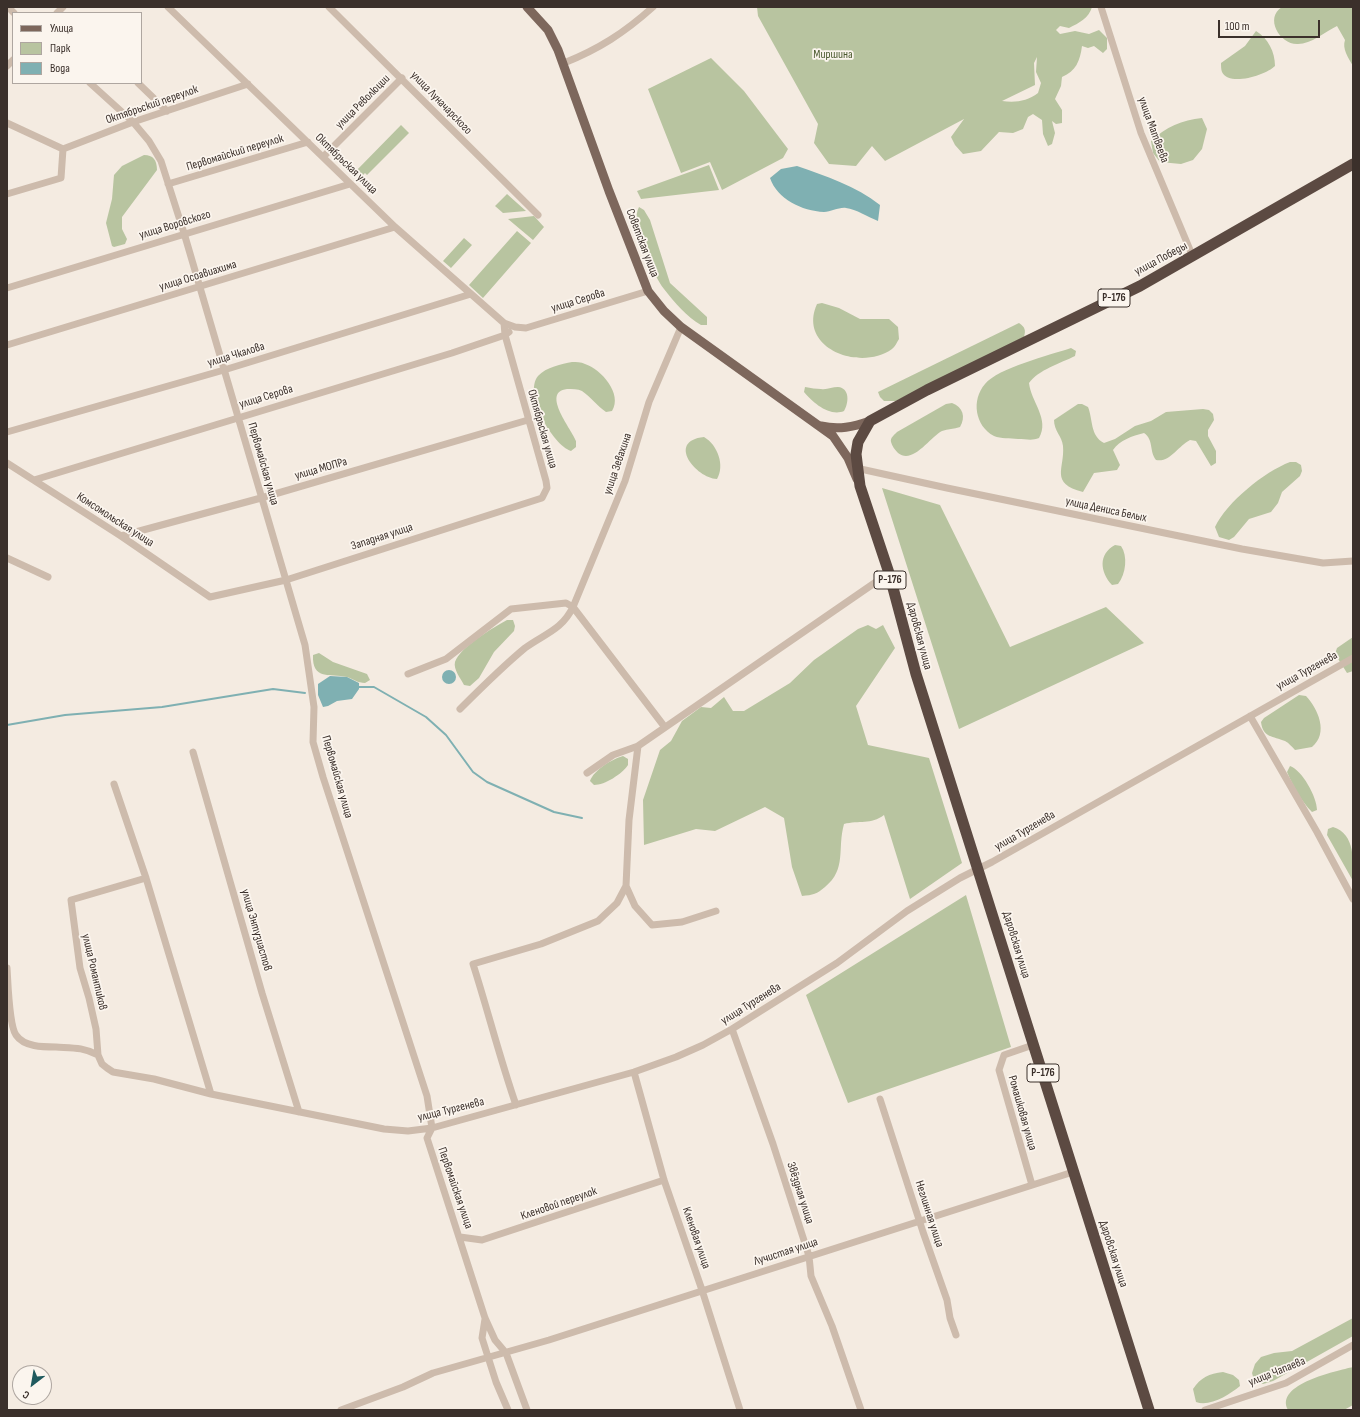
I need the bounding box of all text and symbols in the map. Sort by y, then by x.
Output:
legend [12,12,142,84]
scale bar [1220,12,1322,38]
text: 100 m [1225,19,1250,34]
text: Улица [50,21,73,36]
text: Парк [50,41,70,56]
park label: Миршина [813,48,853,62]
text: Вода [50,61,70,76]
street label: улица Луначарского [407,68,475,138]
street label: улица Революции [333,72,393,132]
street label: Октябрьский переулок [104,82,200,128]
street label: улица Матвеева [1134,95,1172,165]
street label: Первомайский переулок [185,131,285,175]
street label: Октябрьская улица [312,131,380,197]
street label: улица Воровского [137,207,213,243]
street label: Советская улица [622,207,662,279]
street label: улица Победы [1132,239,1190,279]
street label: улица Осоавиахима [158,257,238,295]
street label: улица Серова [549,286,607,316]
road number: Р-176 [1098,289,1130,307]
street label: улица Чкалова [206,339,266,371]
street label: улица Серова [237,382,295,412]
street label: Октябрьская улица [524,388,560,470]
street label: Первомайская улица [244,421,282,507]
street label: улица Зевахина [601,431,635,497]
street label: улица МОПРа [293,455,349,483]
street label: Комсомольская улица [74,490,156,550]
street label: улица Дениса Белых [1064,494,1148,526]
street label: Западная улица [349,520,415,554]
road number: Р-176 [874,571,906,589]
street label: Даровская улица [903,601,935,671]
street label: улица Тургенева [1274,648,1340,694]
street label: Первомайская улица [318,734,356,820]
street label: улица Тургенева [992,808,1058,854]
street label: улица Энтузиастов [237,887,275,973]
street label: Даровская улица [999,910,1033,980]
street label: улица Романтиков [78,932,110,1012]
street label: улица Тургенева [718,980,784,1028]
road number: Р-176 [1027,1064,1059,1082]
street label: Ромашковая улица [1004,1074,1040,1152]
street label: улица Тургенева [416,1095,486,1125]
street label: Первомайская улица [434,1145,476,1231]
street label: Звёздная улица [783,1160,817,1226]
street label: Неглинная улица [911,1179,947,1249]
street label: Кленовой переулок [519,1184,599,1224]
street label: Кленовая улица [679,1205,713,1271]
street label: Даровская улица [1095,1219,1131,1289]
street label: Лучистая улица [752,1235,820,1269]
street label: улица Чапаева [1247,1354,1307,1390]
north arrow [12,1365,52,1405]
text: С [20,1388,32,1402]

